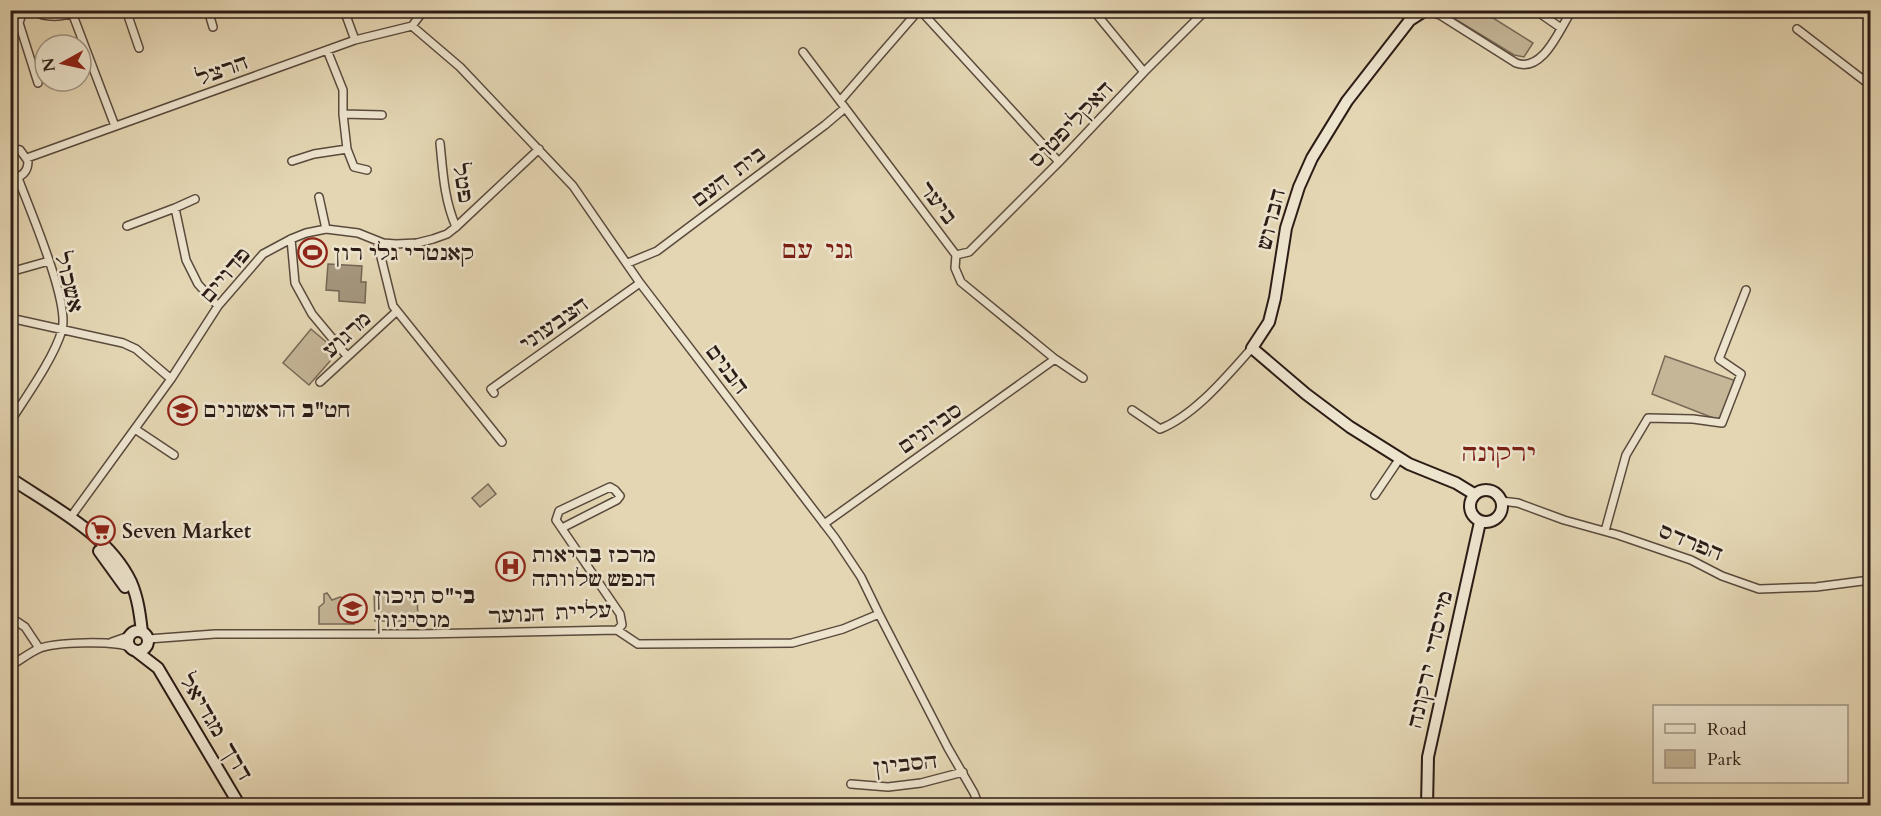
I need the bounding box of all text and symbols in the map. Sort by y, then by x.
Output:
north arrow [33,33,93,93]
street label: הרצל [192,48,252,93]
text: N [37,56,61,73]
street label: האקליפטוס [1023,75,1120,174]
street label: בית העם [686,139,772,214]
street label: פטל [445,161,480,205]
street label: ביער [911,175,964,231]
street label: הברוש [1250,186,1293,253]
district label: גני עם [783,234,853,267]
sports icon: קאנטרי גלי רון [296,237,328,269]
place label: קאנטרי גלי רון [333,239,474,268]
street label: פדויים [193,241,257,310]
street label: אשכול [47,249,90,316]
street label: הצבעוני [514,290,595,359]
street label: מרגוע [317,304,378,364]
street label: הבנים [698,338,755,401]
school or university icon: חט"ב הראשונים [167,394,199,426]
place label: חט"ב הראשונים [204,396,351,425]
street label: סביונים [892,396,969,461]
district label: ירקונה [1462,437,1536,470]
supermarket icon: Seven Market [85,515,117,547]
place label: Seven Market [122,517,252,546]
street label: הפרדס [1654,517,1727,568]
place label: מרכז בריאות הנפש שלוותה [532,541,656,594]
hospital icon: מרכז בריאות הנפש שלוותה [495,551,527,583]
place label: בי"ס תיכון מוסינזון [374,582,476,635]
street label: מייסדי ירקונה [1401,587,1460,731]
school or university icon: בי"ס תיכון מוסינזון [337,592,369,624]
street label: עליית הנוער [488,596,613,631]
street label: דרך מגדיאל [172,668,259,786]
legend [1653,705,1848,783]
text: Road [1707,717,1747,742]
street label: הסביון [871,747,939,782]
text: Park [1707,747,1742,772]

